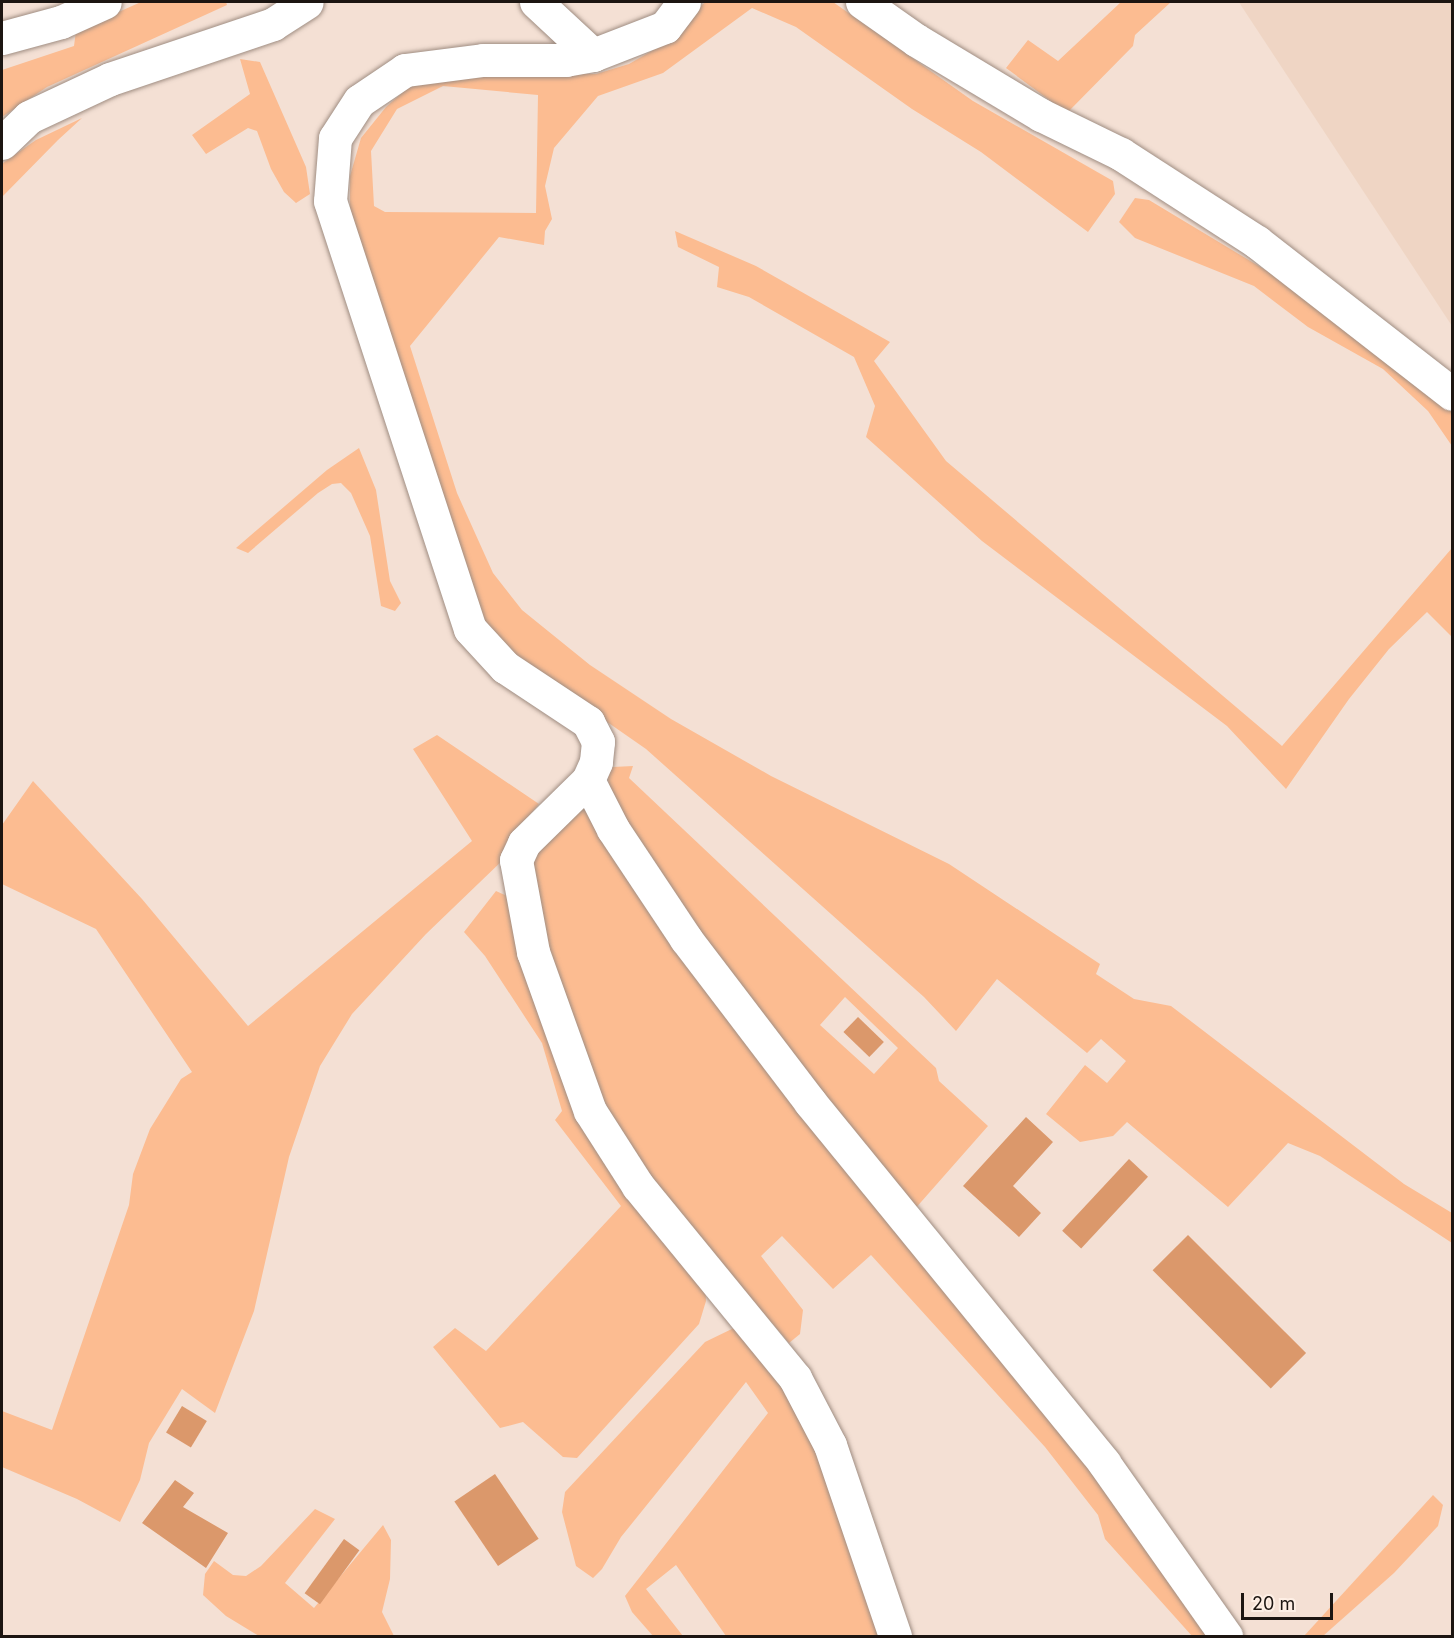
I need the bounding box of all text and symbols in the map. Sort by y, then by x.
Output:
scale bar [1244,1581,1336,1619]
text: 20 m [1252,1593,1295,1614]

